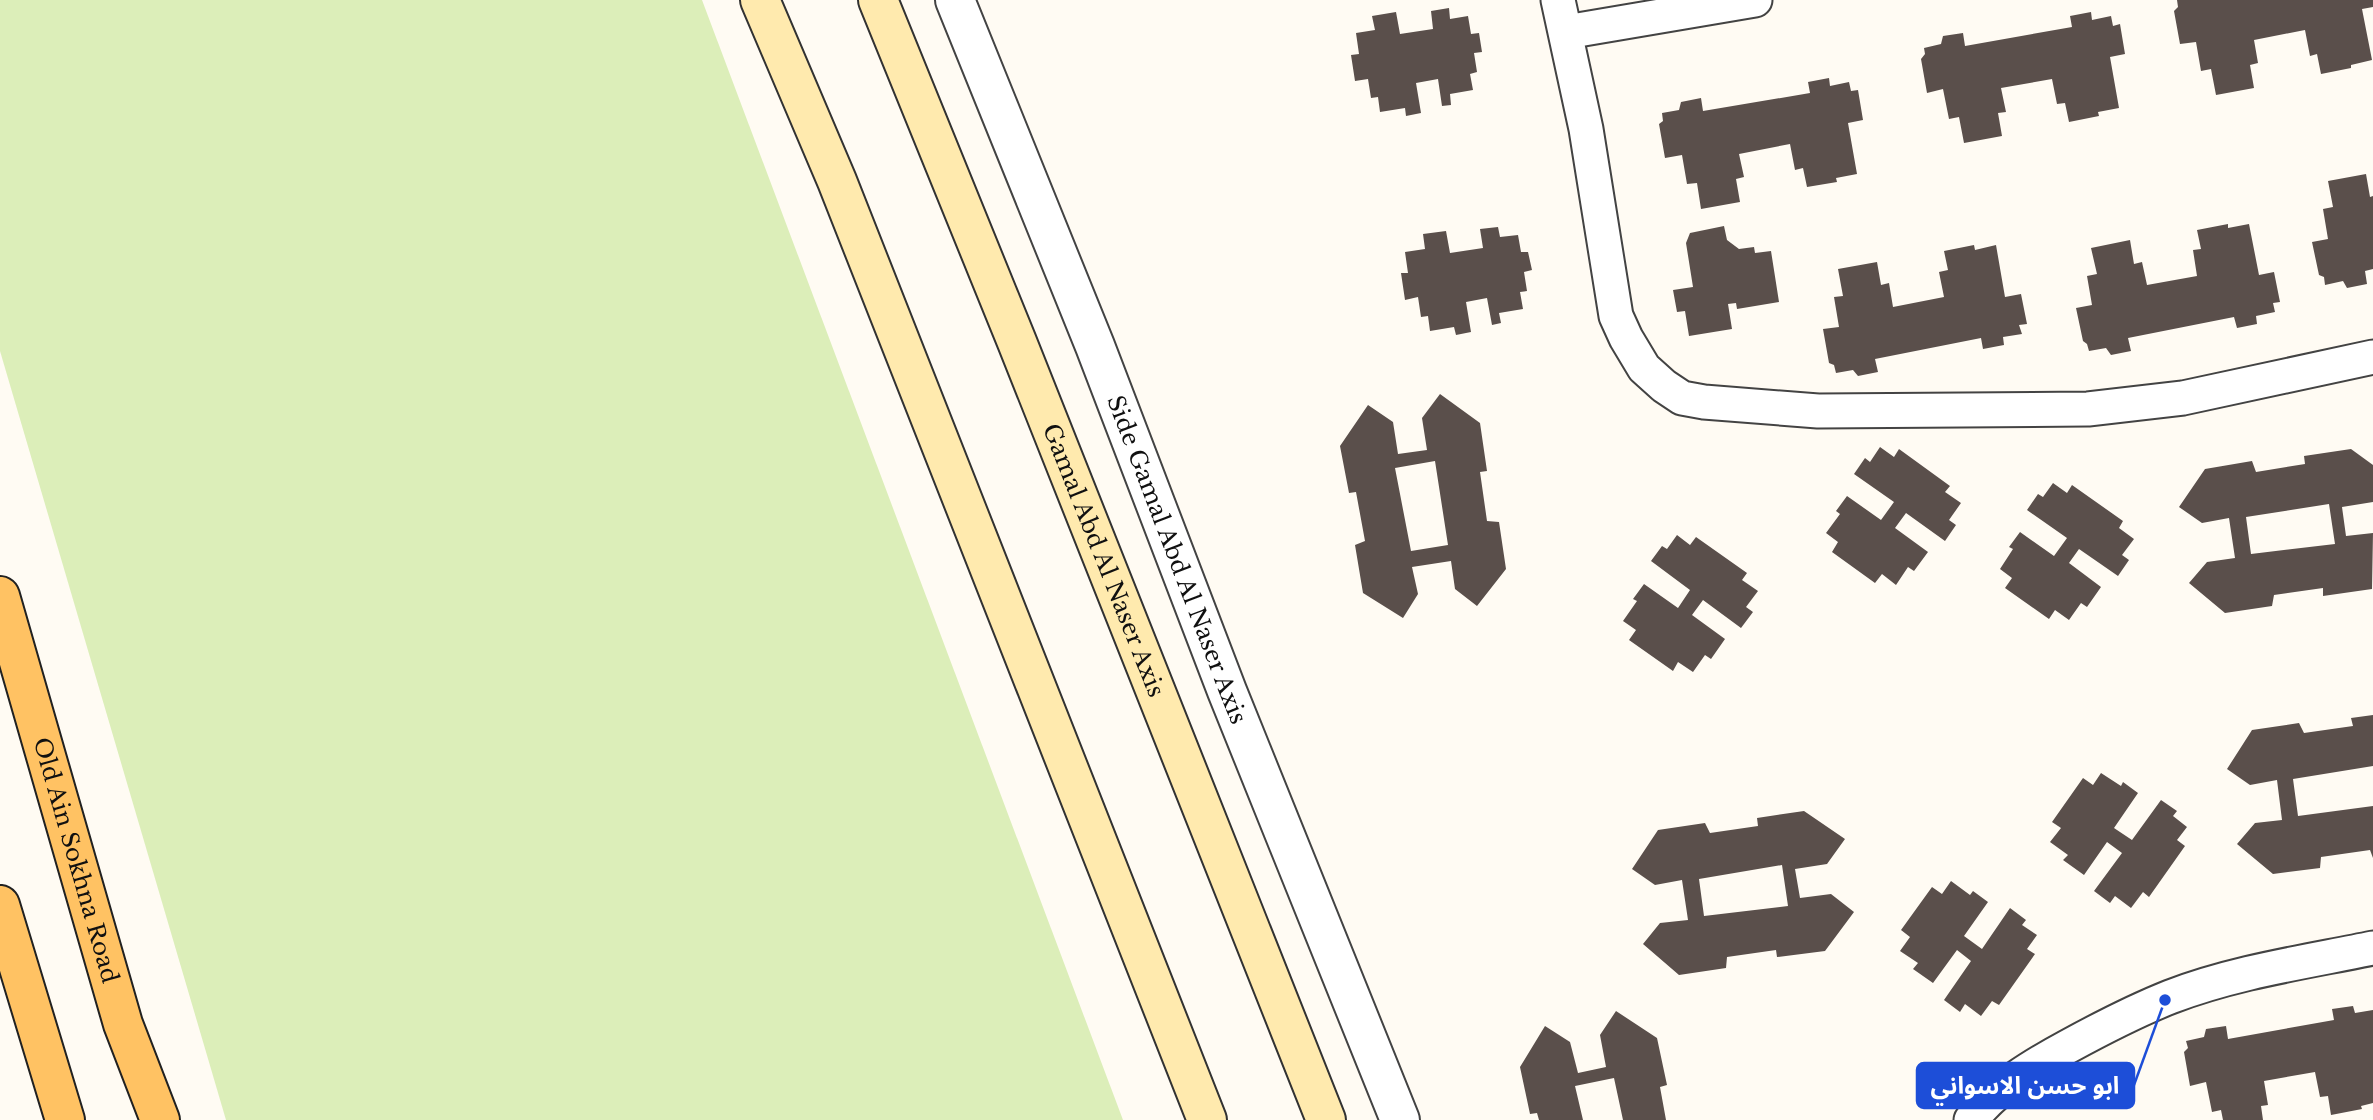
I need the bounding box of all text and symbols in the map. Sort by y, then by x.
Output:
street label: Side Gamal Abd Al Naser Axis [1101,391,1253,728]
street label: Gamal Abd Al Naser Axis [1037,420,1171,701]
street label: Old Ain Sokhna Road [27,734,125,986]
callout: ابو حسن الاسواني [1917,1063,2134,1108]
text: ابو حسن الاسواني [1931,1071,2119,1106]

